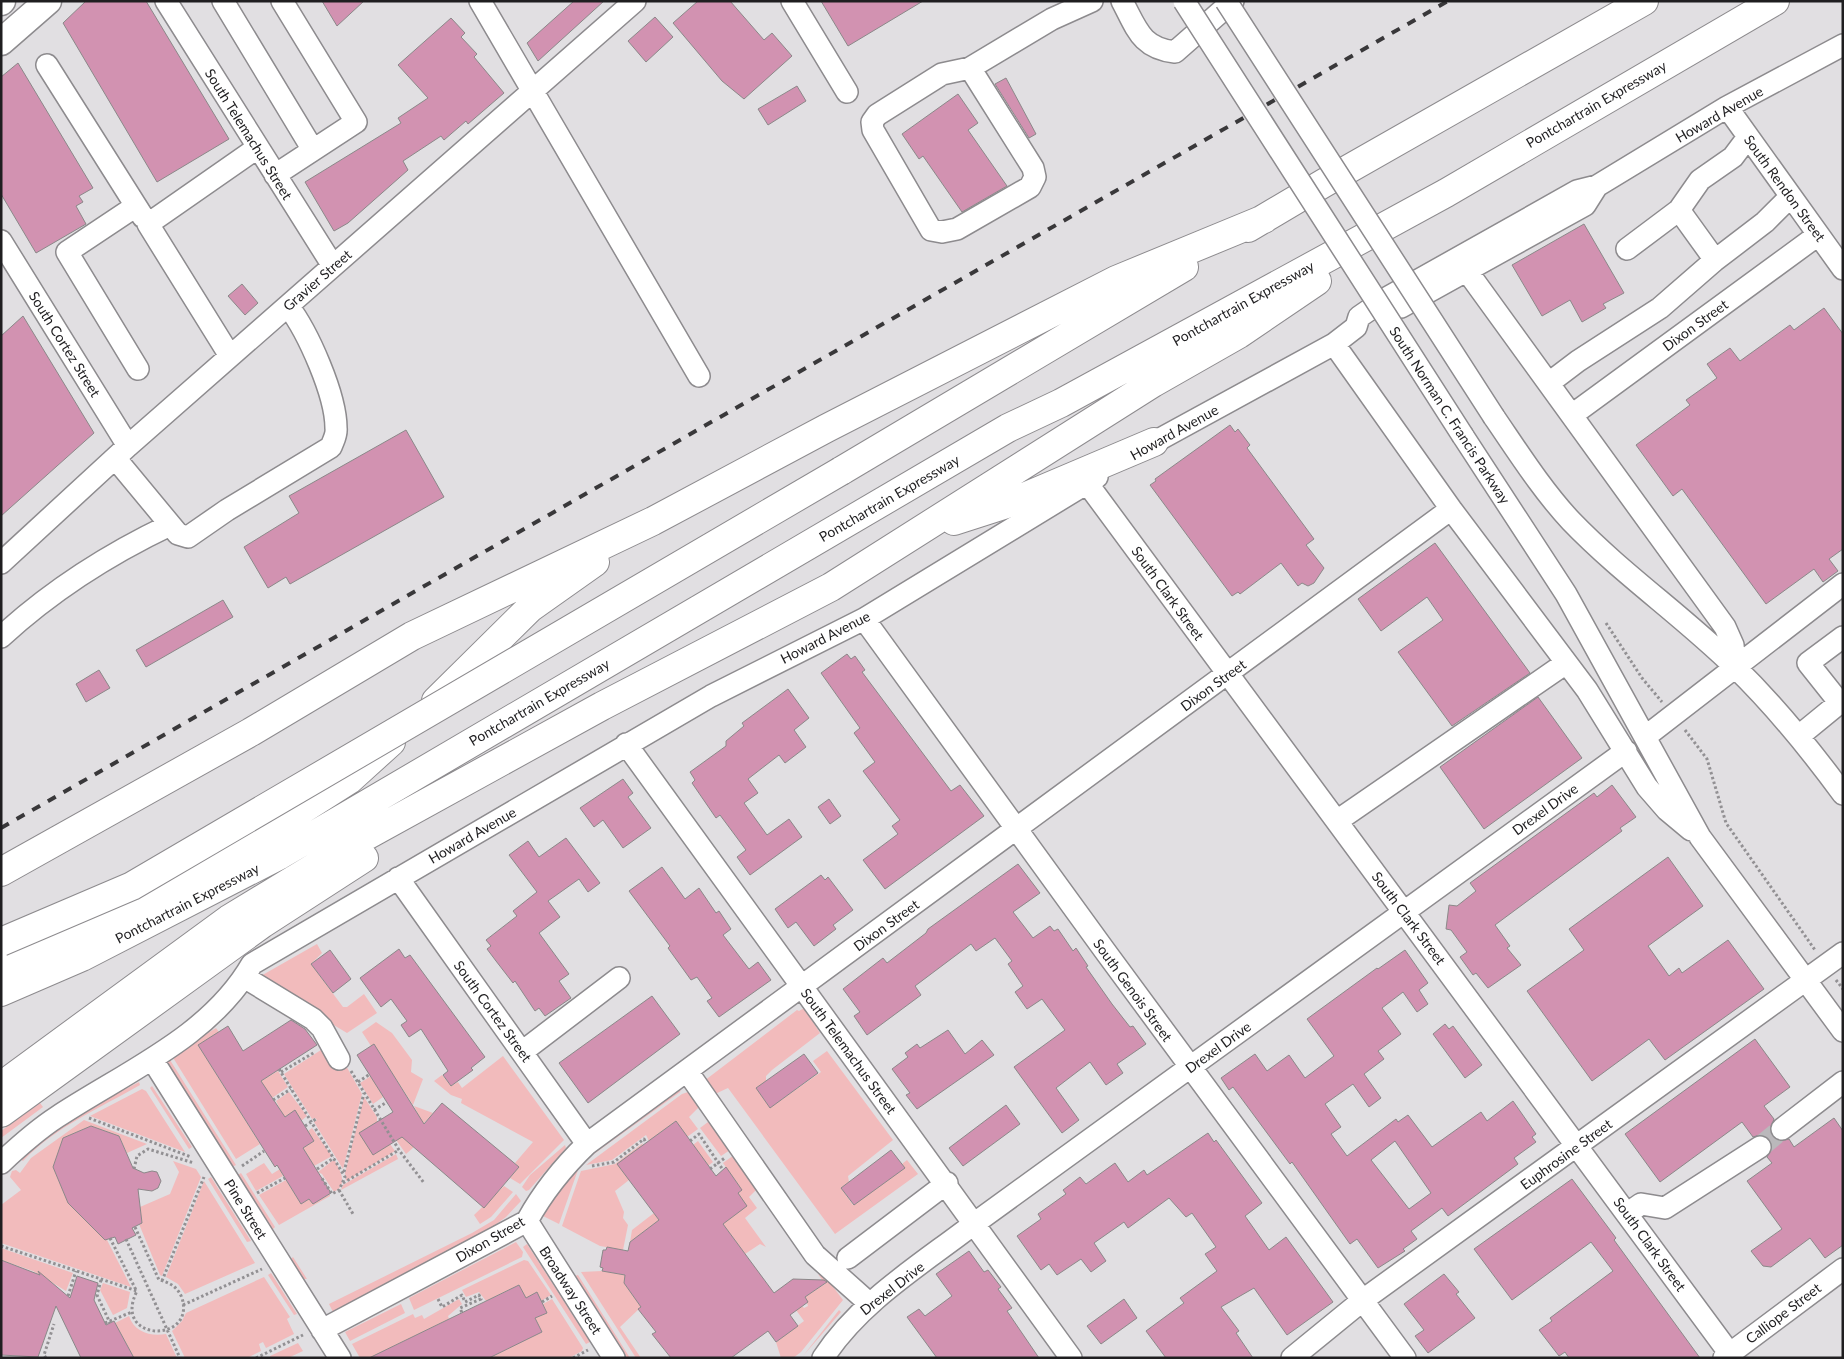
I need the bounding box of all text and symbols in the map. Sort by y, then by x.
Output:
street label: Pontchartrain Expressway [1523,56,1670,151]
street label: South Telemachus Street [202,65,296,203]
street label: Howard Avenue [1672,82,1766,146]
street label: South Rendon Street [1741,132,1829,244]
street label: Gravier Street [279,246,355,314]
street label: Pontchartrain Expressway [1169,257,1317,349]
street label: South Cortez Street [26,288,104,400]
street label: Dixon Street [1659,296,1731,354]
street label: South Norman C. Francis Parkway [1386,323,1514,508]
street label: Howard Avenue [1127,401,1221,463]
street label: Pontchartrain Expressway [816,450,963,545]
street label: South Clark Street [1128,543,1208,643]
street label: Howard Avenue [777,607,873,667]
street label: Pontchartrain Expressway [466,654,613,749]
street label: Dixon Street [1177,656,1249,714]
street label: Drexel Drive [1509,780,1581,838]
street label: Howard Avenue [425,803,519,867]
street label: Pontchartrain Expressway [112,859,262,947]
street label: South Clark Street [1369,868,1449,968]
street label: Dixon Street [850,896,922,954]
street label: South Genois Street [1090,935,1176,1045]
street label: South Cortez Street [451,957,535,1065]
street label: South Telemachus Street [798,985,900,1117]
street label: Drexel Drive [1182,1018,1254,1076]
street label: Euphrosine Street [1517,1115,1615,1193]
street label: Pine Street [221,1176,271,1242]
street label: South Clark Street [1610,1194,1690,1294]
street label: Dixon Street [453,1212,527,1266]
street label: Broadway Street [536,1243,606,1337]
street label: Drexel Drive [856,1258,928,1318]
street label: Calliope Street [1742,1279,1824,1347]

